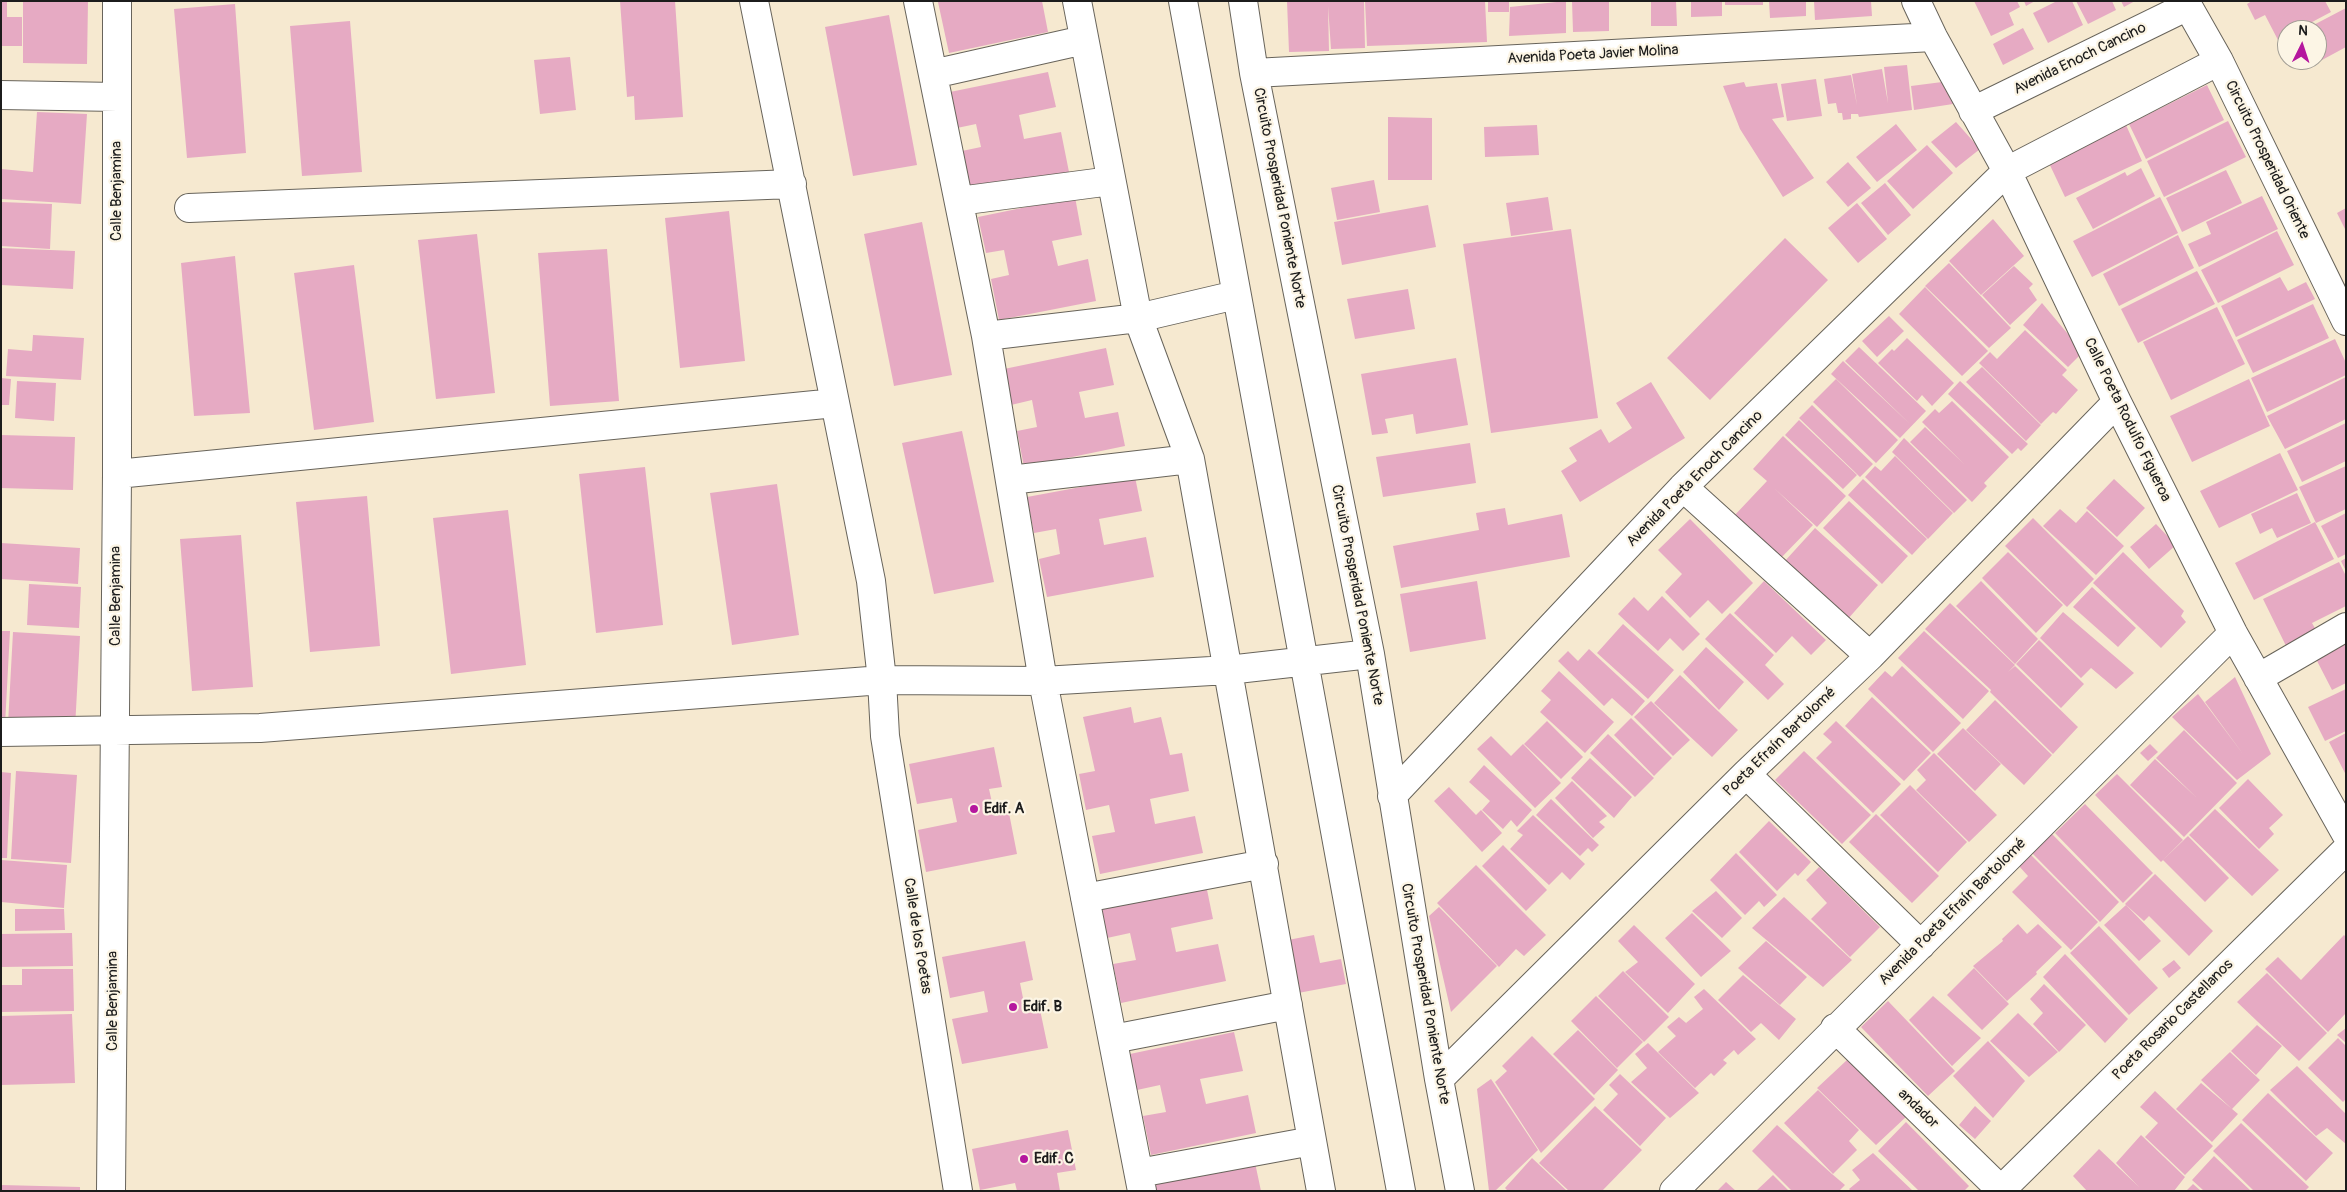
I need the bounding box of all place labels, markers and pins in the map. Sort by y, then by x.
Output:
place label: Edif. A [984,800,1024,818]
marker: Edif. A [968,803,980,815]
place label: Edif. B [1023,998,1062,1016]
marker: Edif. B [1007,1001,1019,1013]
place label: Edif. C [1034,1150,1074,1168]
marker: Edif. C [1018,1153,1030,1165]

